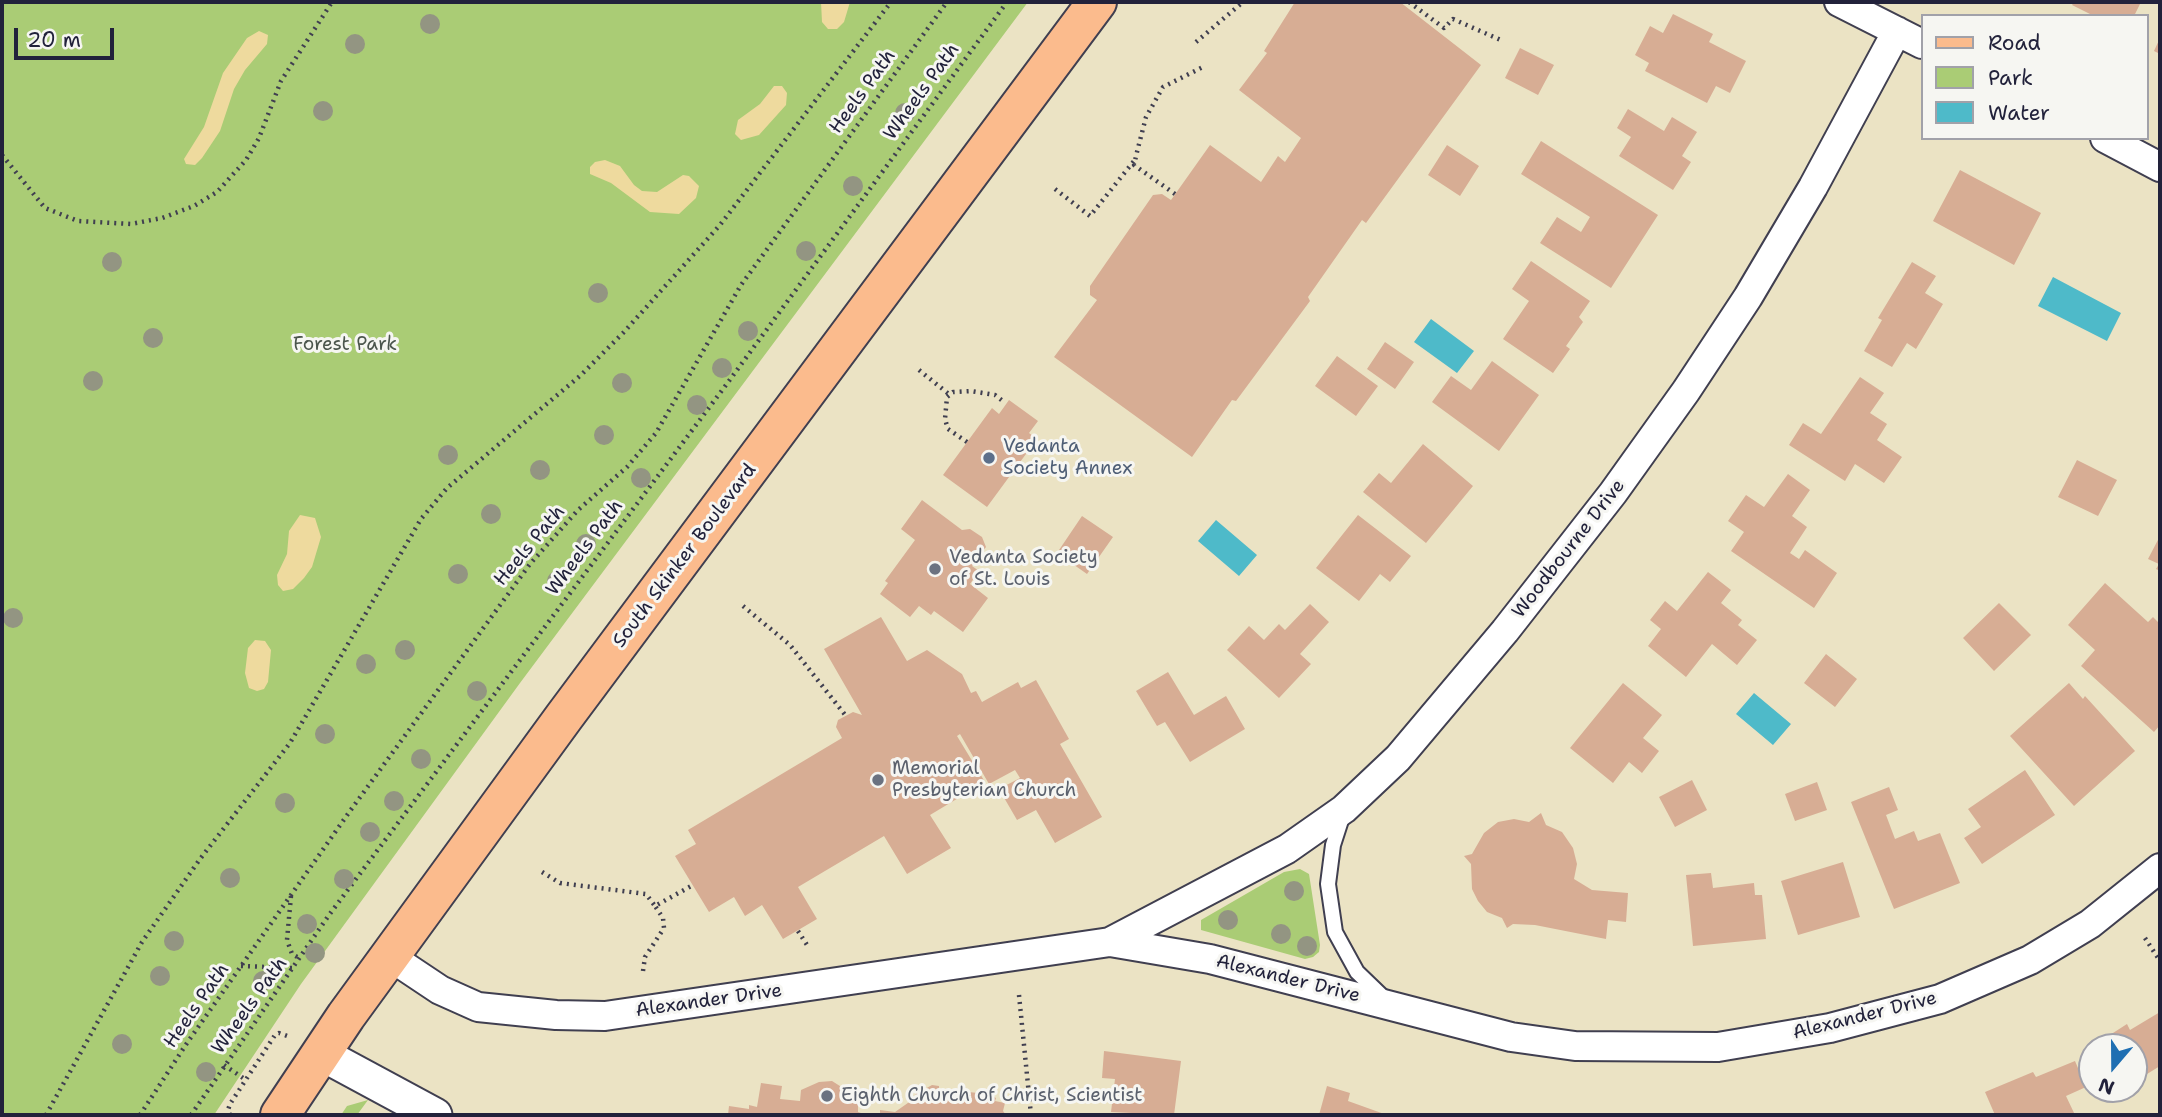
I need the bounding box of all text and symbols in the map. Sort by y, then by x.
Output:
scale bar [18,14,117,58]
legend [1920,14,2148,140]
text: 20 m [27,26,81,54]
text: Road [1988,29,2041,57]
street label: Wheels Path [879,39,965,145]
street label: Heels Path [825,46,901,138]
text: Park [1988,64,2033,92]
text: Water [1988,99,2050,127]
park label: Forest Park [293,334,397,356]
place label: Vedanta Society Annex [1003,436,1132,480]
marker: Vedanta Society Annex [981,450,997,466]
street label: South Skinker Boulevard [608,460,762,652]
street label: Woodbourne Drive [1508,475,1630,623]
street label: Wheels Path [542,496,628,600]
street label: Heels Path [490,501,570,591]
place label: Vedanta Society of St. Louis [949,547,1098,591]
marker: Vedanta Society of St. Louis [927,561,943,577]
place label: Memorial Presbyterian Church [892,758,1076,802]
marker: Memorial Presbyterian Church [870,772,886,788]
street label: Alexander Drive [1214,950,1362,1008]
street label: Wheels Path [207,953,293,1059]
street label: Heels Path [160,959,234,1053]
street label: Alexander Drive [634,979,784,1023]
street label: Alexander Drive [1791,987,1939,1045]
north arrow [2078,1033,2148,1103]
text: N [2095,1072,2118,1101]
place label: Eighth Church of Christ, Scientist [841,1085,1143,1107]
marker: Eighth Church of Christ, Scientist [819,1088,835,1104]

